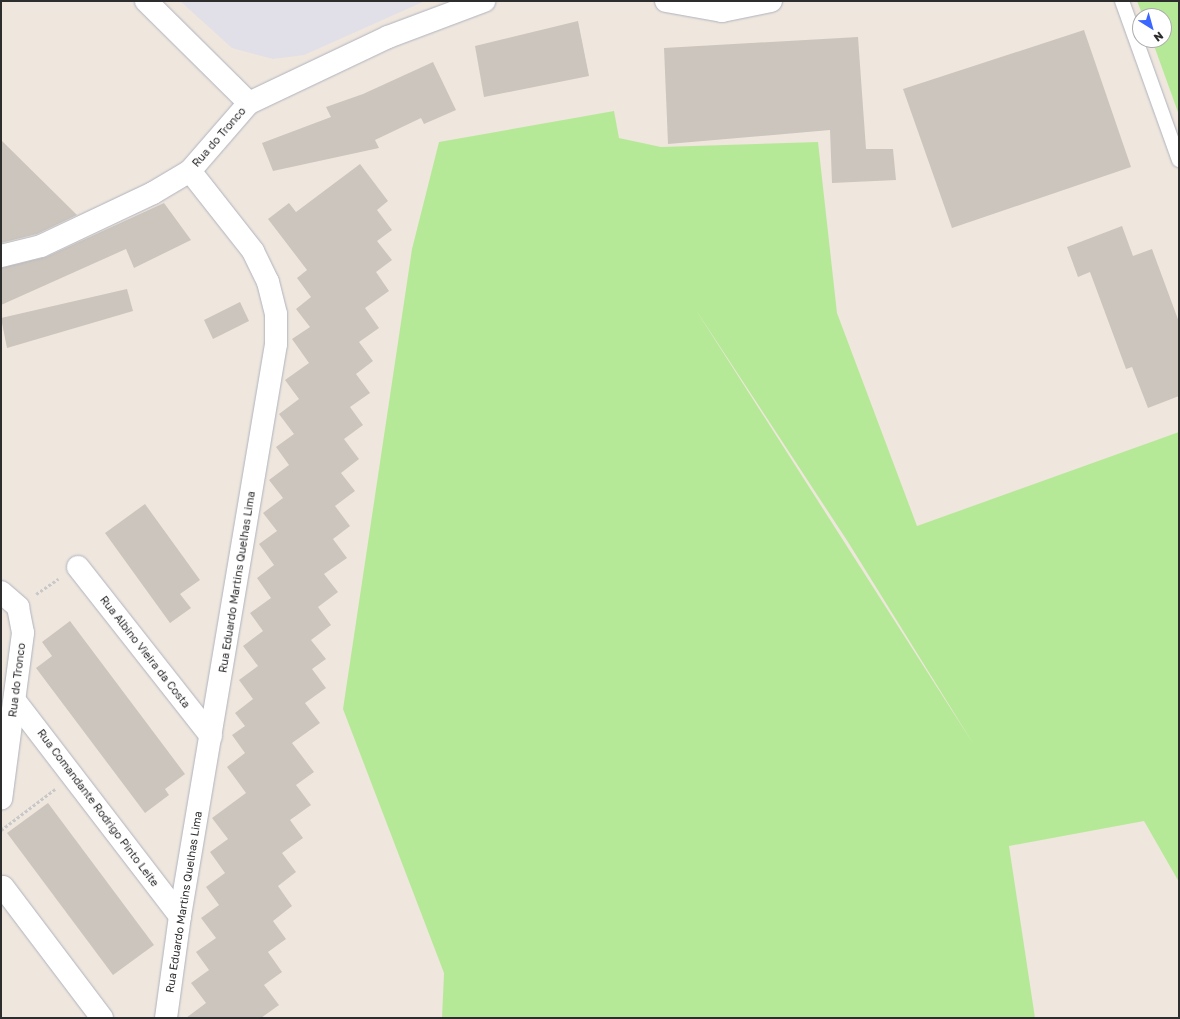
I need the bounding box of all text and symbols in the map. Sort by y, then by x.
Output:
north arrow [1132,8,1172,48]
text: N [1152,29,1166,45]
street label: Rua do Tronco [189,104,249,170]
street label: Rua Eduardo Martins Quelhas Lima [216,490,258,674]
street label: Rua Albino Vieira da Costa [97,593,193,711]
street label: Rua do Tronco [6,642,28,718]
street label: Rua Comandante Rodrigo Pinto Leite [34,727,162,889]
street label: Rua Eduardo Martins Quelhas Lima [163,810,205,994]

